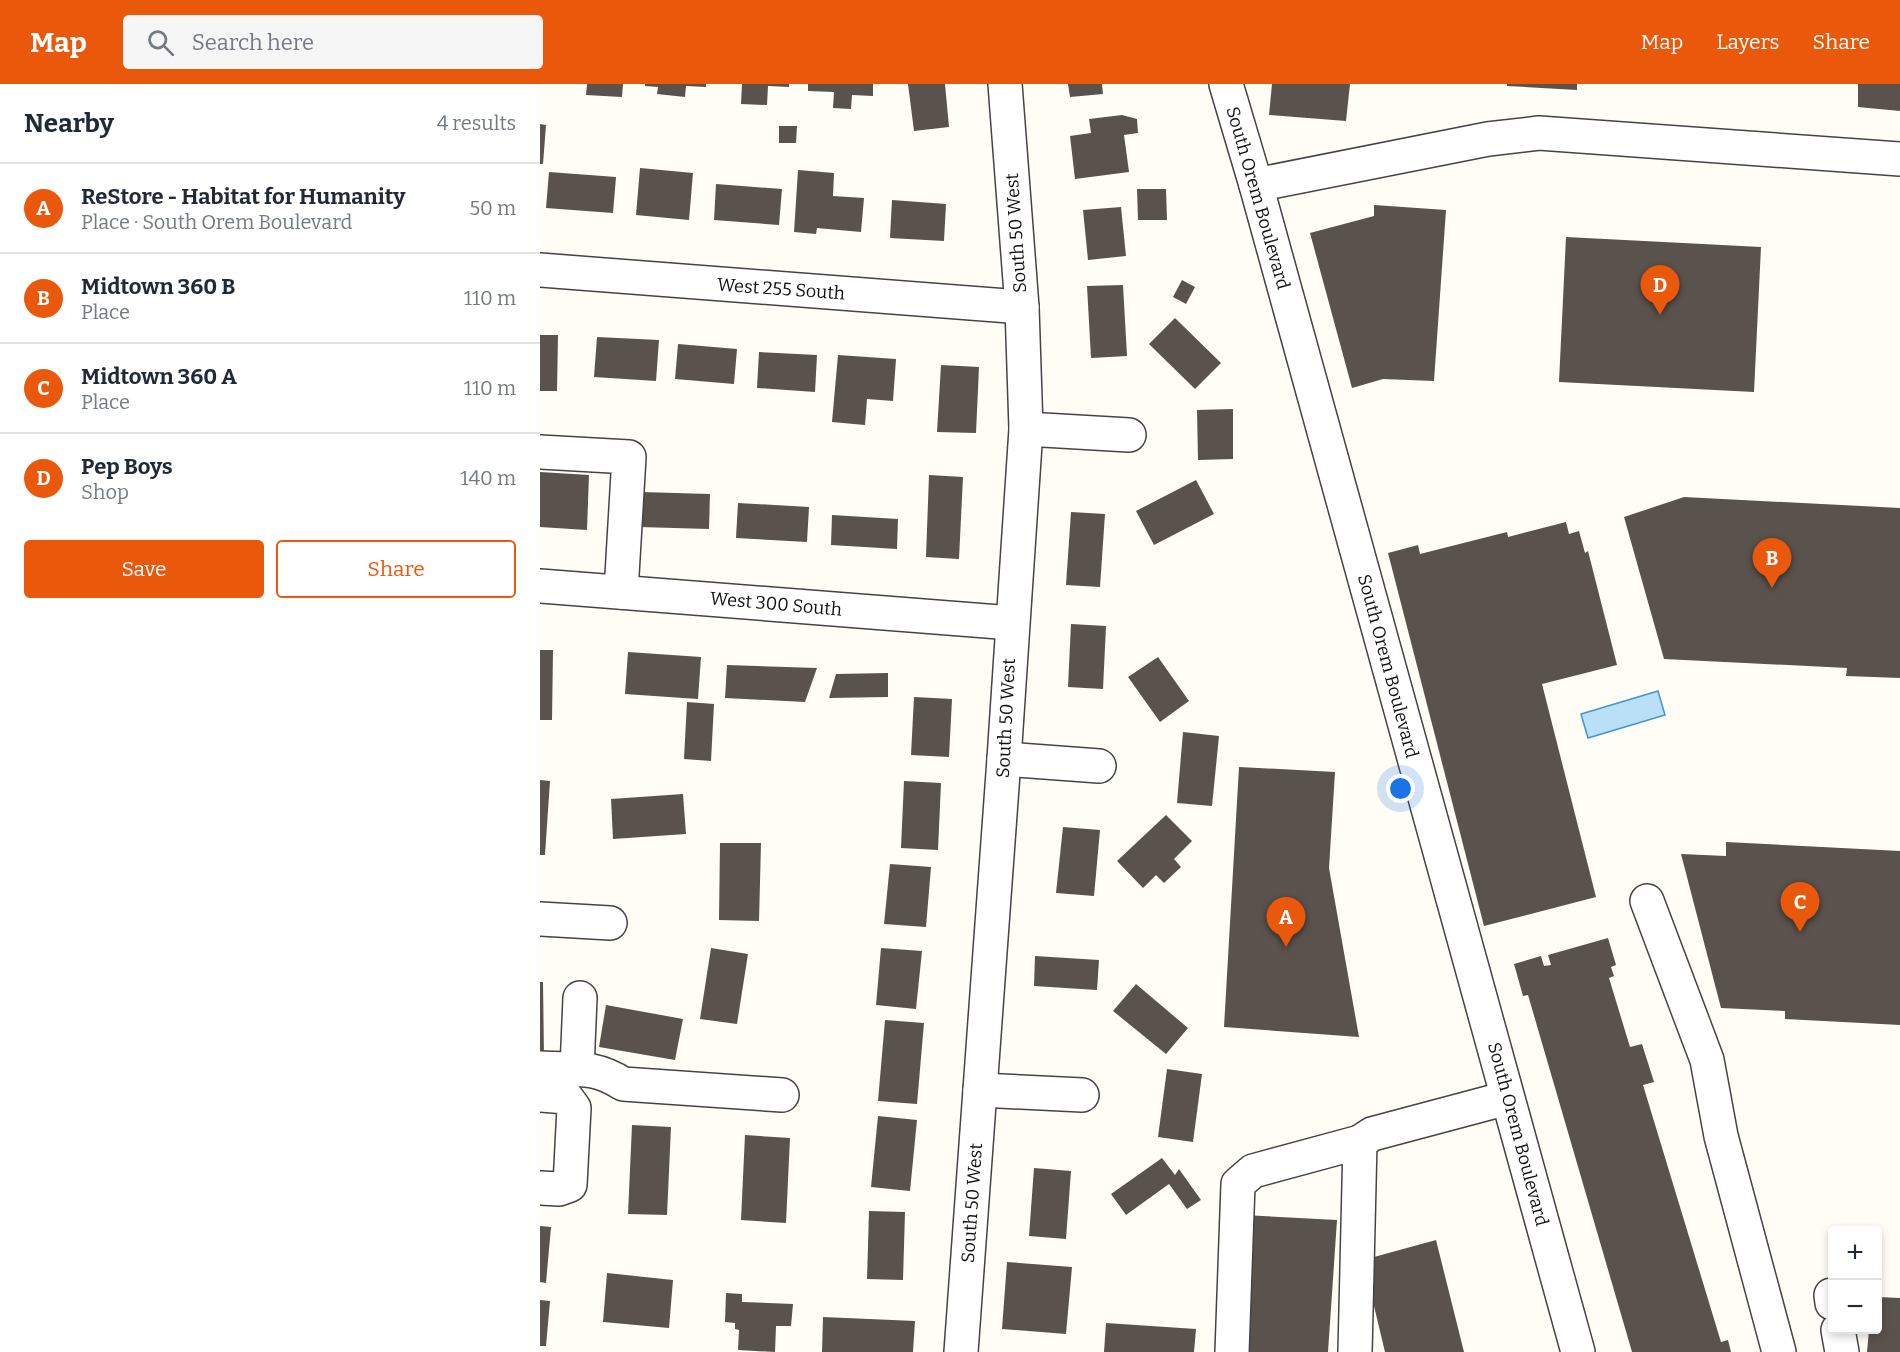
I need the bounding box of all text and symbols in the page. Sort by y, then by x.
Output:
search box [123,15,543,69]
text: Map [30,26,87,59]
icon: search [144,26,177,59]
text: Search here [192,29,314,56]
text: Map [1641,29,1683,55]
text: Layers [1716,29,1780,55]
text: Share [1813,29,1870,55]
street label: South Orem Boulevard [1221,104,1295,292]
text: Nearby [24,108,114,139]
text: 4 results [437,111,516,135]
street label: South 50 West [1001,172,1031,294]
text: ReStore - Habitat for Humanity [81,183,406,210]
text: A [36,196,51,220]
text: 50 m [469,196,516,220]
text: Place · South Orem Boulevard [81,210,352,234]
pin: D [1640,266,1680,315]
text: Midtown 360 B [81,273,235,300]
street label: West 255 South [716,274,846,304]
text: B [37,286,50,310]
text: 110 m [464,286,516,310]
text: Place [81,300,130,324]
text: Midtown 360 A [81,363,237,390]
text: C [37,376,50,400]
text: 110 m [464,376,516,400]
text: Place [81,390,130,414]
text: Pep Boys [81,453,173,480]
text: D [36,466,51,490]
text: 140 m [460,466,516,490]
text: Shop [81,480,129,504]
pin: B [1752,538,1792,588]
button: Save [24,540,264,598]
button: Share [276,540,516,598]
street label: South Orem Boulevard [1353,572,1423,761]
street label: West 300 South [709,587,843,621]
street label: South 50 West [992,657,1020,779]
your location [1386,774,1415,803]
pin: C [1780,882,1820,932]
pin: A [1266,898,1306,947]
street label: South Orem Boulevard [1483,1040,1553,1229]
street label: South 50 West [957,1142,987,1264]
map controls [1828,1226,1882,1334]
button: + [1828,1226,1882,1280]
button: − [1828,1280,1882,1334]

